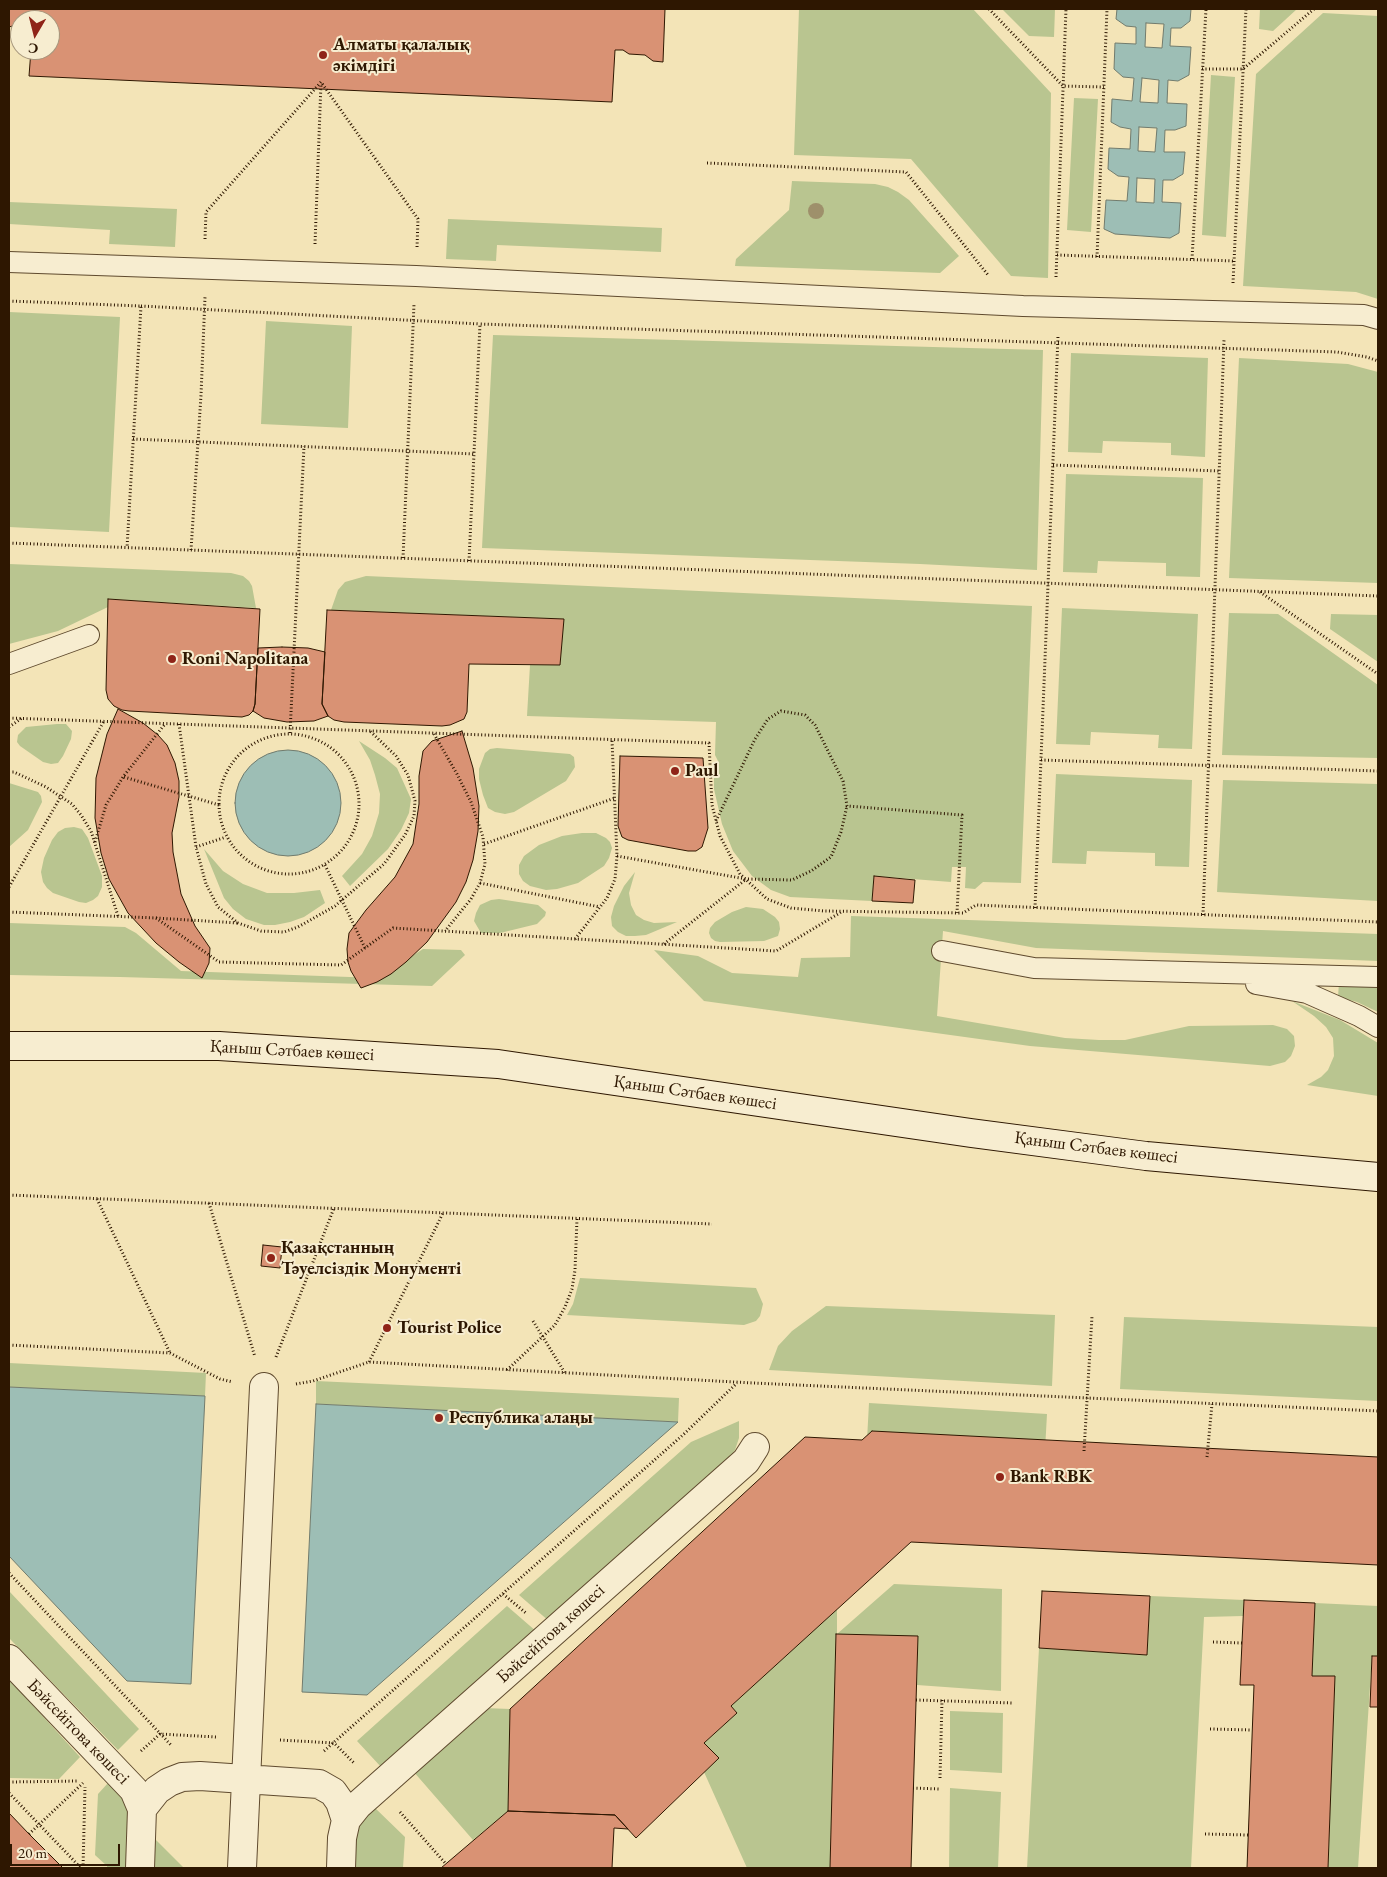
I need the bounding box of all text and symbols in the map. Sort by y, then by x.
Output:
north arrow [10,10,60,60]
place label: Алматы қалалық әкімдігі [333,34,469,76]
text: С [27,39,39,58]
marker: Алматы қалалық әкімдігі [317,49,329,61]
place label: Roni Napolitana [182,648,308,670]
marker: Roni Napolitana [166,653,178,665]
place label: Paul [685,760,718,782]
marker: Paul [669,765,681,777]
street label: Қаныш Сәтбаев көшесі [209,1036,375,1066]
street label: Қаныш Сәтбаев көшесі [612,1071,778,1115]
street label: Қаныш Сәтбаев көшесі [1013,1127,1179,1169]
place label: Қазақстанның Тәуелсіздік Монументі [281,1237,461,1280]
marker: Қазақстанның Тәуелсіздік Монументі [265,1252,277,1264]
place label: Tourist Police [397,1317,501,1339]
marker: Tourist Police [381,1322,393,1334]
place label: Республика алаңы [449,1407,593,1429]
marker: Республика алаңы [433,1412,445,1424]
place label: Bank RBK [1010,1466,1092,1488]
marker: Bank RBK [994,1471,1006,1483]
street label: Бәйсейітова көшесі [492,1580,610,1688]
street label: Бәйсейітова көшесі [22,1675,134,1789]
scale bar [12,1834,122,1866]
text: 20 m [18,1843,47,1862]

